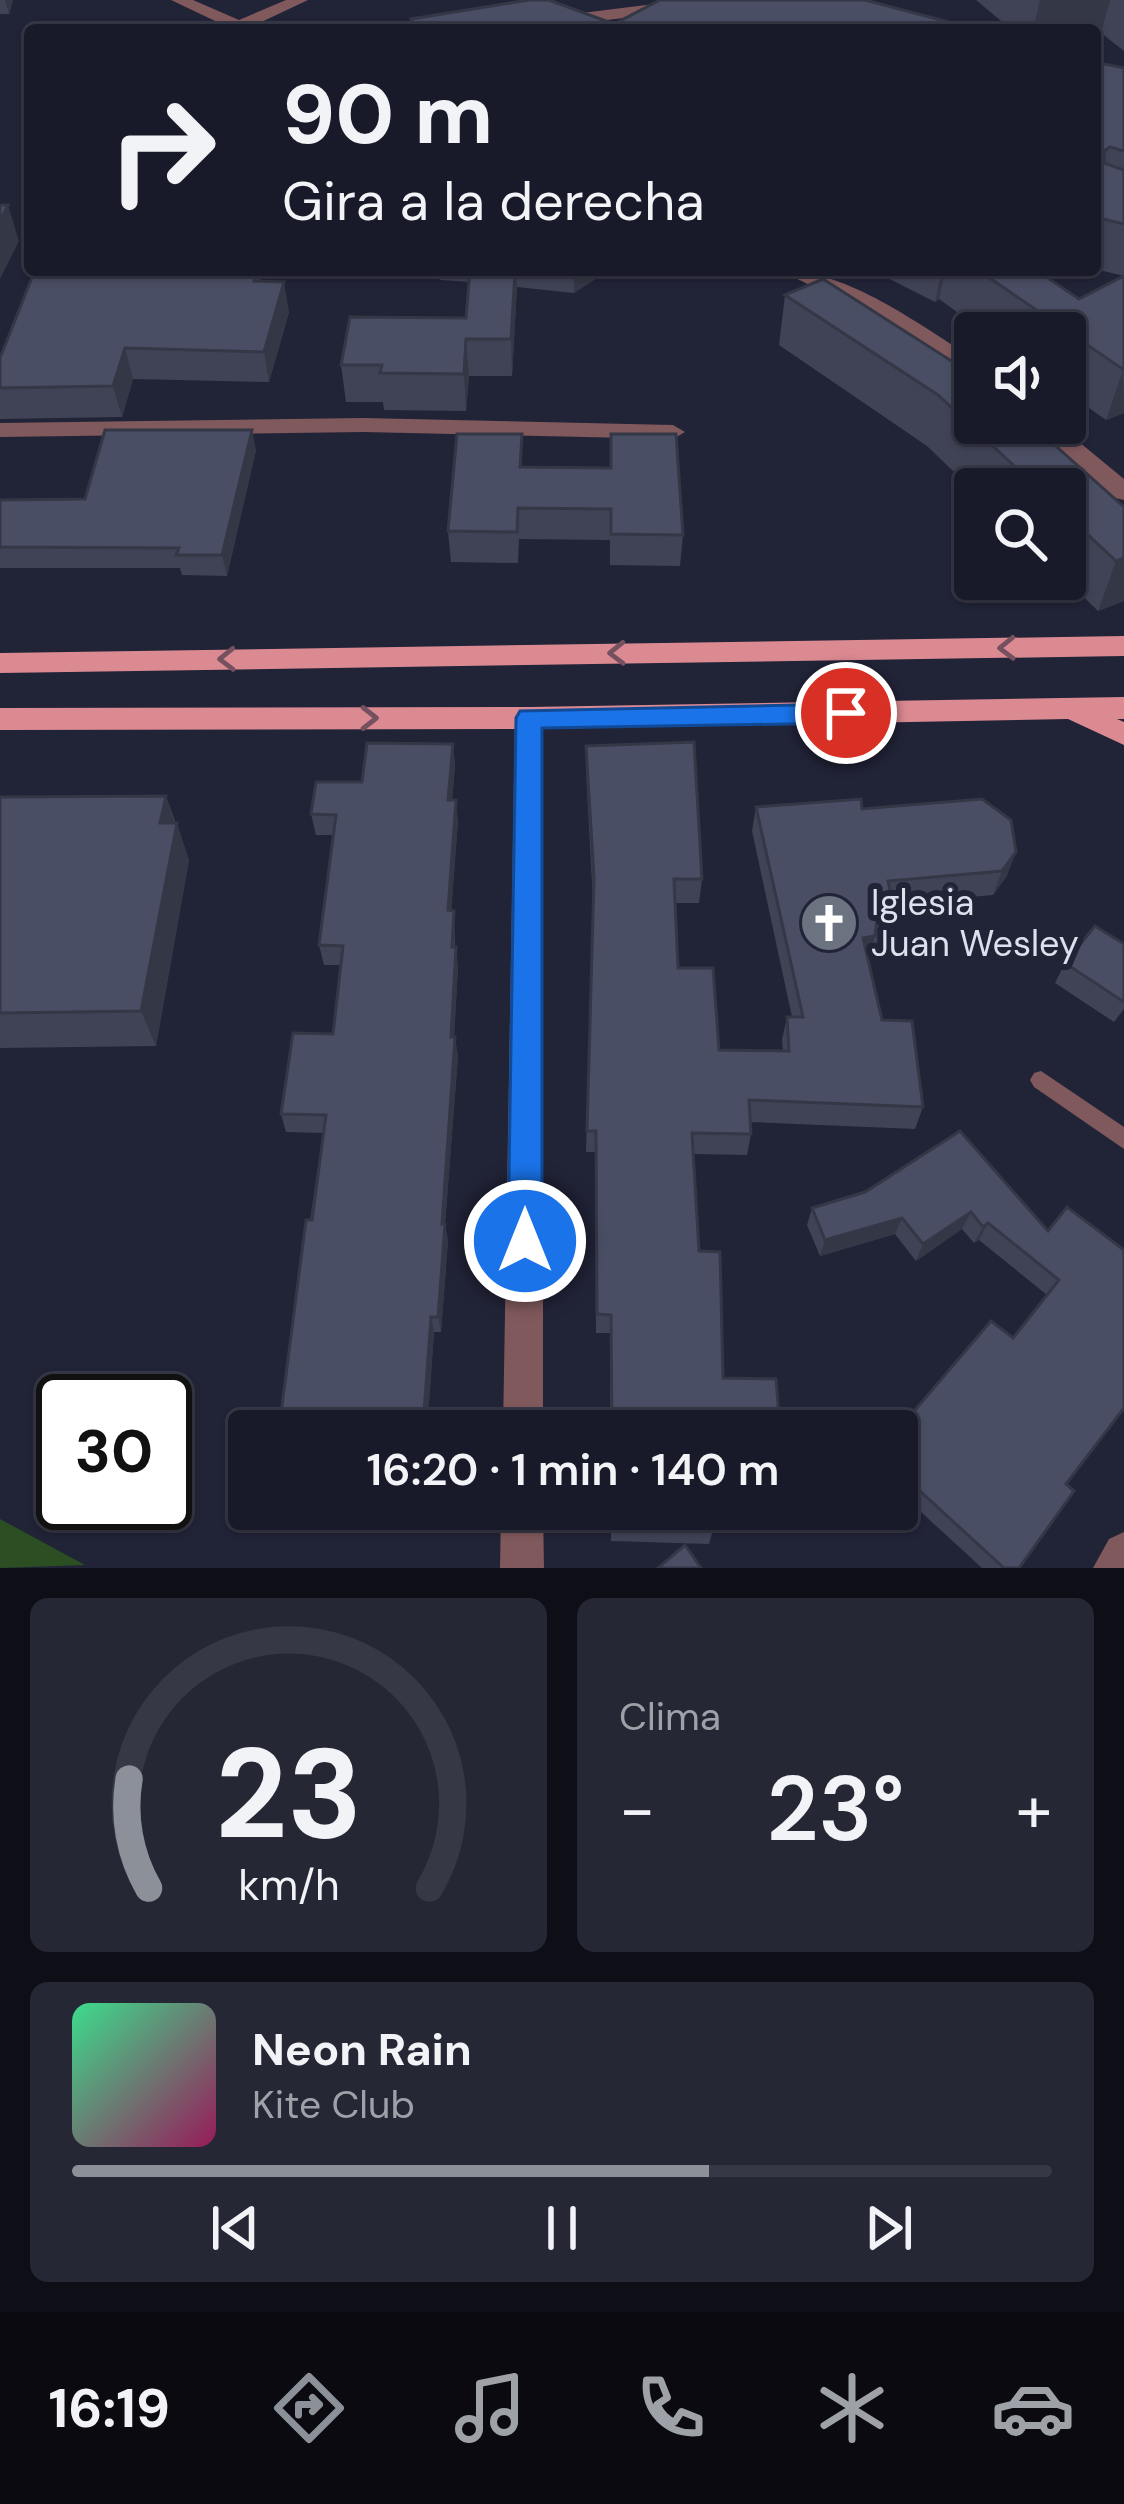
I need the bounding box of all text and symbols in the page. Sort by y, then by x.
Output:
text: 90 m [282,60,493,169]
icon: right [84,72,240,228]
text: Gira a la derecha [282,166,705,237]
map controls [954,312,1086,600]
button: sound [954,312,1086,444]
button: search [954,468,1086,600]
one-way arrow [997,634,1016,660]
one-way arrow [607,640,626,666]
one-way arrow [217,646,236,672]
pin [795,662,897,764]
icon: arrive [813,680,879,746]
one-way arrow [361,705,379,731]
place label: Iglesia Juan Wesley [871,879,1079,967]
church icon: Iglesia Juan Wesley [798,892,860,954]
position arrow [462,1178,588,1304]
speed limit sign: 30 [36,1374,192,1530]
text: 16:20 · 1 min · 140 m [367,1440,779,1499]
text: Clima [619,1691,721,1742]
text: 23 [215,1713,362,1876]
text: 23° [767,1751,904,1868]
text: − [619,1767,655,1852]
text: + [1016,1767,1052,1852]
text: km/h [238,1857,339,1913]
text: Neon Rain [252,2020,472,2079]
text: Kite Club [252,2079,415,2130]
icon: previous [202,2195,268,2261]
icon: pause [529,2195,595,2261]
icon: next [856,2195,922,2261]
icon: directions [267,2366,351,2450]
icon: music [448,2366,532,2450]
icon: phone [629,2366,713,2450]
icon: climate [810,2366,894,2450]
icon: car [991,2366,1075,2450]
text: 16:19 [49,2373,170,2444]

